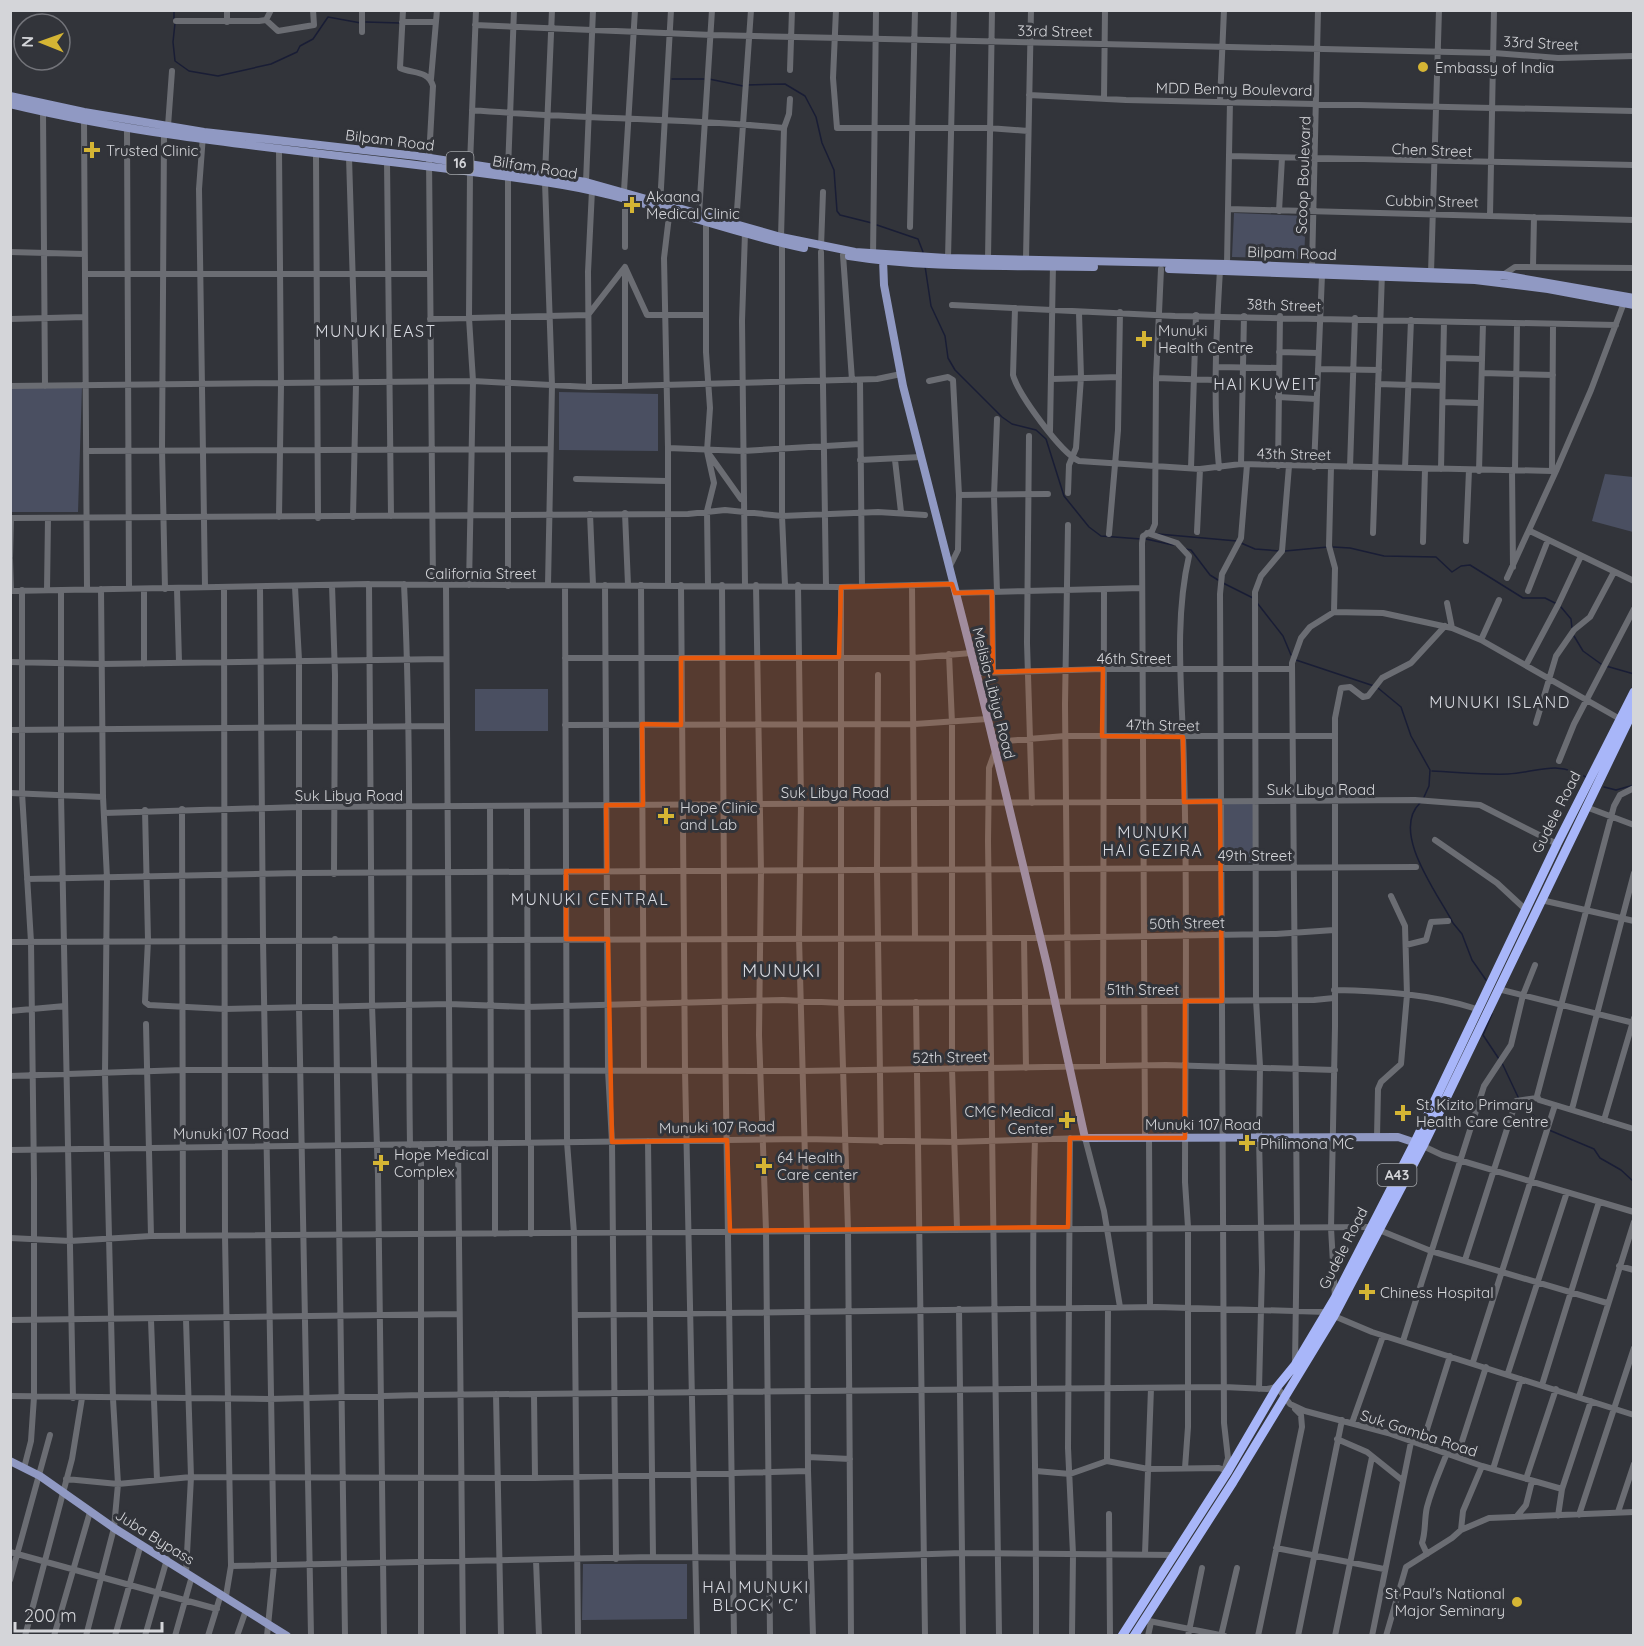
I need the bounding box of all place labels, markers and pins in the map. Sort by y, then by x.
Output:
place label: Embassy of India [1435,58,1554,77]
marker: Embassy of India [1416,60,1430,74]
marker: Trusted Clinic [83,141,101,159]
place label: Trusted Clinic [106,141,199,160]
place label: Akaana Medical Clinic [646,187,740,223]
marker: Akaana Medical Clinic [623,196,641,214]
place label: Munuki Health Centre [1158,321,1253,357]
marker: Munuki Health Centre [1135,330,1153,348]
place label: Hope Clinic and Lab [680,798,758,834]
marker: Hope Clinic and Lab [657,807,675,825]
place label: St. Kizito Primary Health Care Centre [1416,1095,1548,1131]
place label: CMC Medical Center [964,1102,1054,1138]
marker: St. Kizito Primary Health Care Centre [1394,1104,1412,1122]
marker: CMC Medical Center [1058,1111,1076,1129]
marker: Philimona MC [1238,1134,1256,1152]
place label: Philimona MC [1260,1134,1354,1153]
place label: Hope Medical Complex [394,1145,489,1181]
place label: 64 Health Care center [777,1148,858,1184]
marker: Hope Medical Complex [372,1154,390,1172]
marker: 64 Health Care center [755,1157,773,1175]
marker: Chiness Hospital [1358,1283,1376,1301]
place label: Chiness Hospital [1380,1283,1494,1302]
place label: St Paul's National Major Seminary [1385,1584,1505,1620]
marker: St Paul's National Major Seminary [1510,1595,1524,1609]

